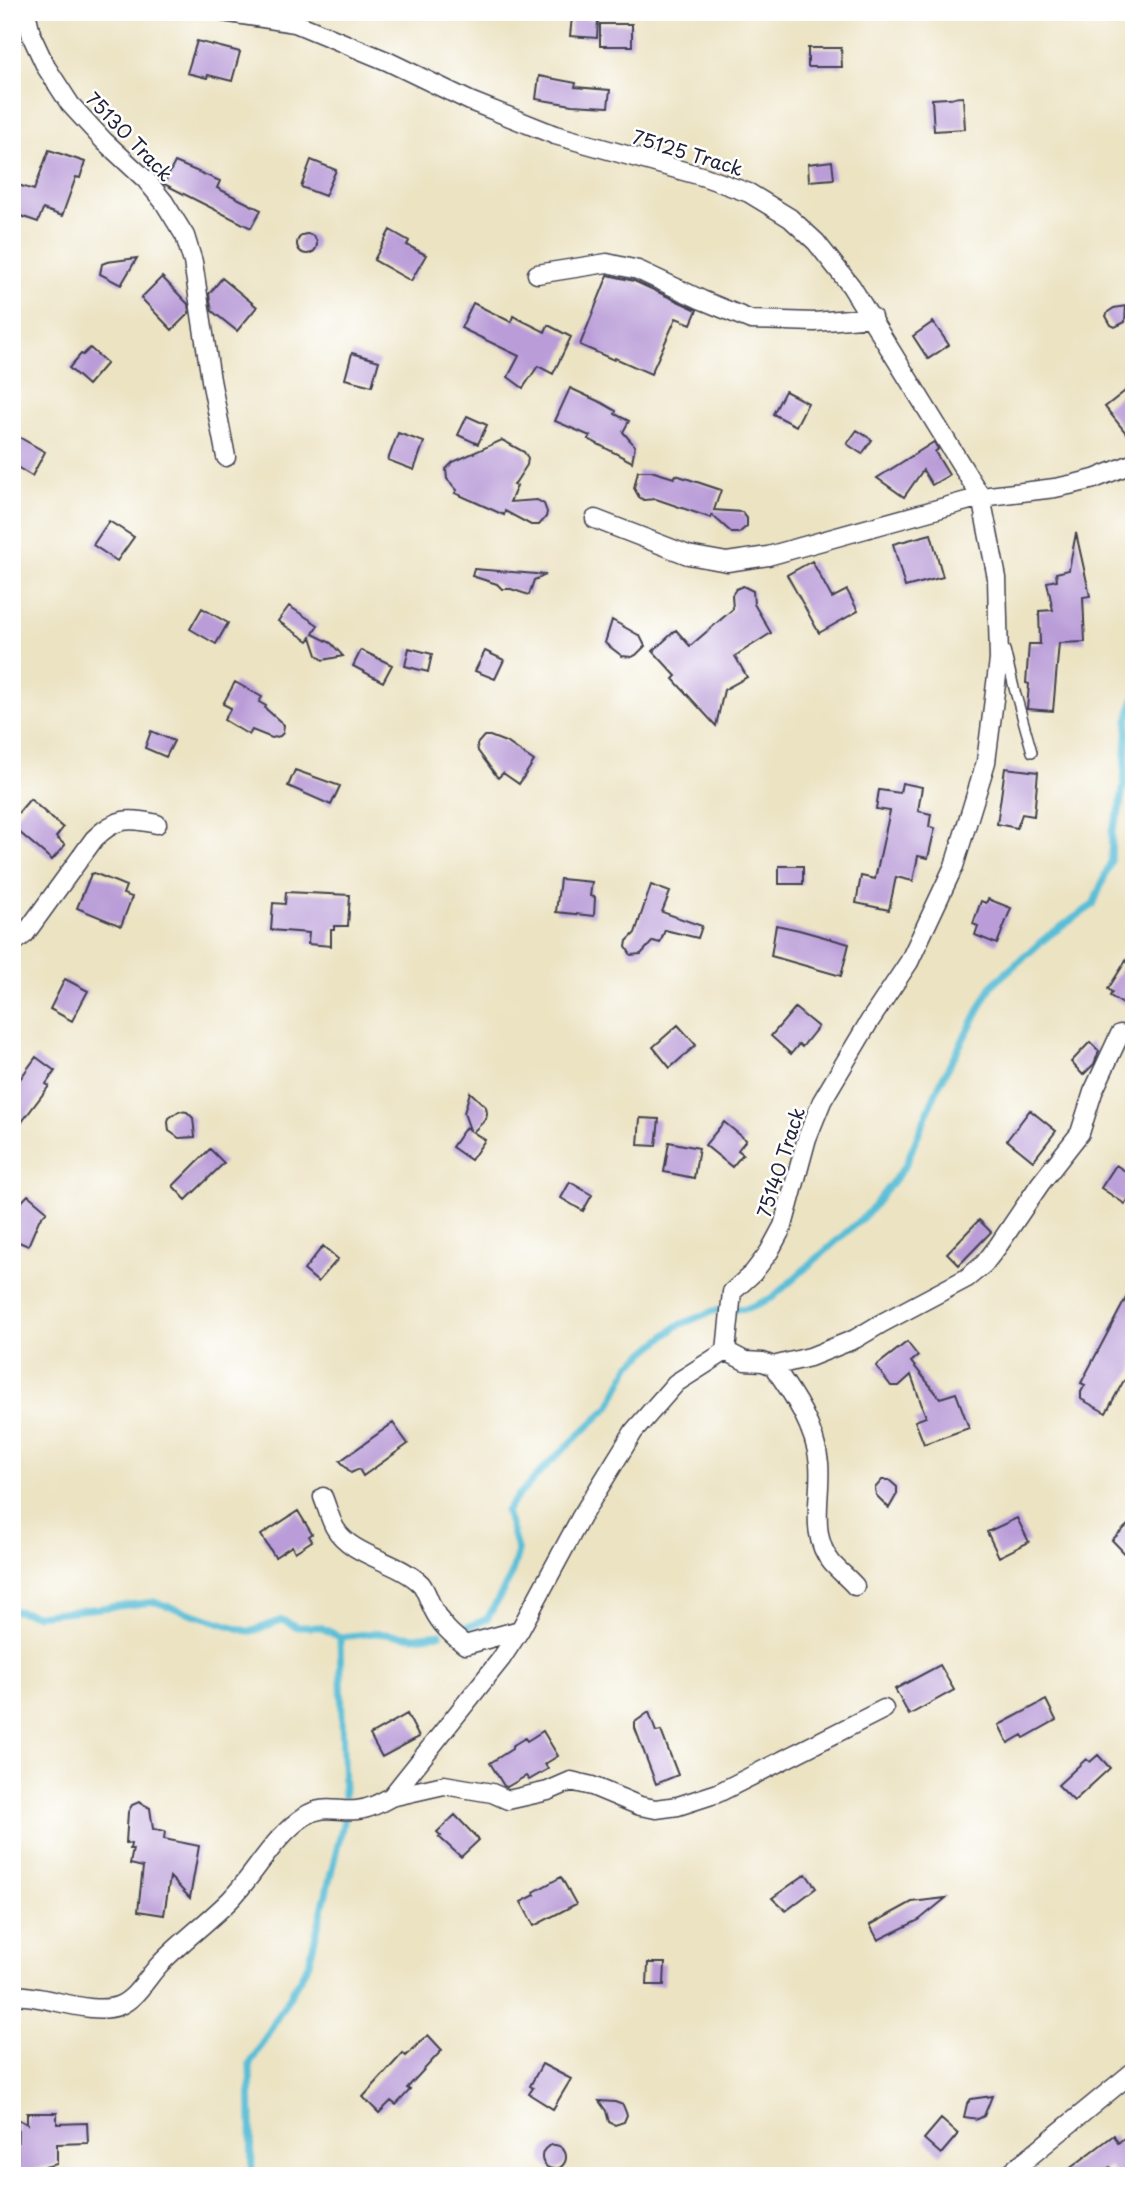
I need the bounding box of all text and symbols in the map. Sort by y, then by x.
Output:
street label: 75130 Track [80,85,180,187]
street label: 75125 Track [629,122,747,182]
street label: 75140 Track [749,1103,811,1221]

